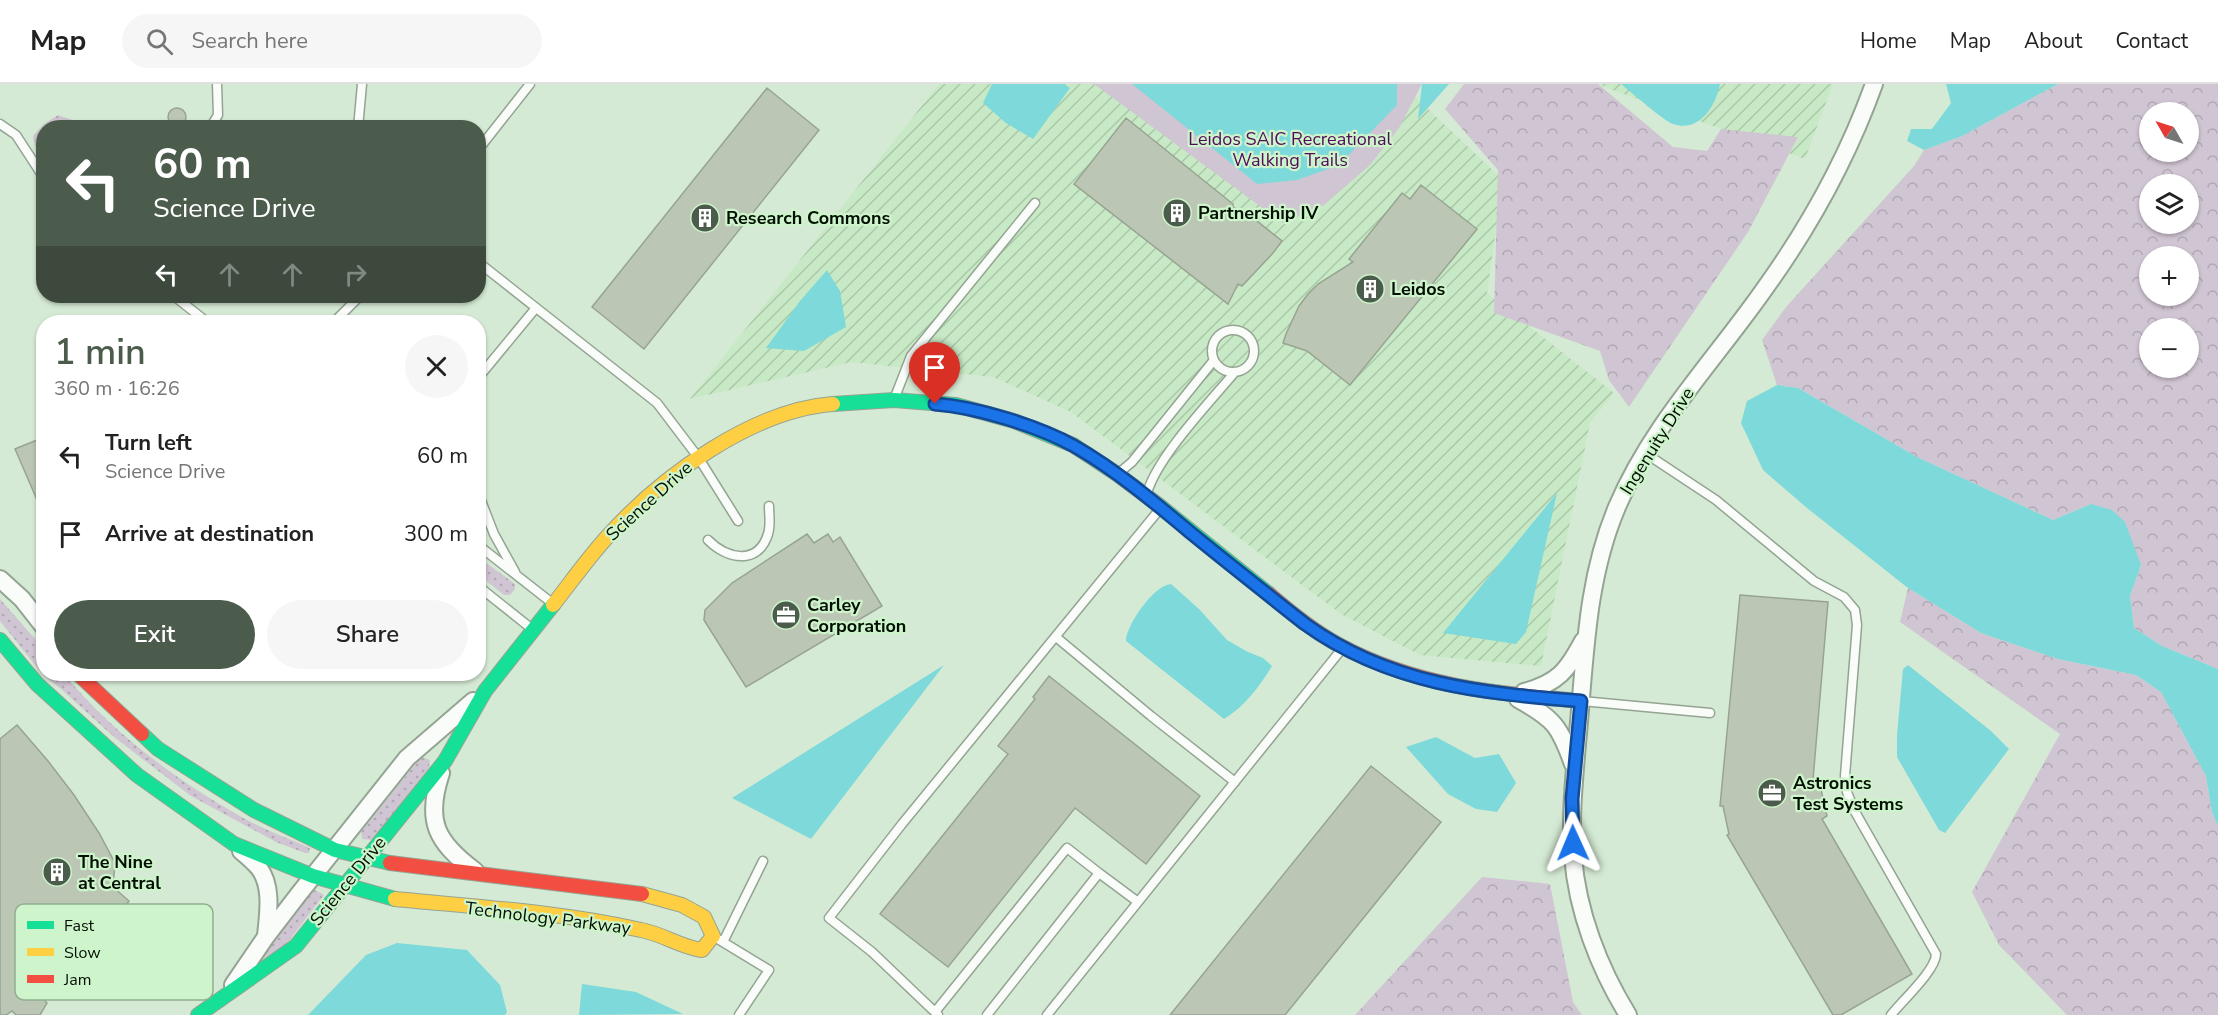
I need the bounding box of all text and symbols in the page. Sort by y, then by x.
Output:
search box [122,14,542,68]
text: Map [30,22,86,60]
icon: search [143,25,176,58]
text: Search here [191,26,308,56]
text: Home [1860,27,1917,55]
text: Map [1950,27,1991,55]
text: About [2024,27,2082,55]
text: Contact [2115,27,2188,55]
north arrow [2139,102,2199,162]
map controls [2139,102,2199,378]
park label: Leidos SAIC Recreational Walking Trails [1188,127,1392,172]
text: 60 m [153,136,252,193]
icon: left [54,144,132,222]
button: layers [2139,174,2199,234]
text: Science Drive [153,190,316,227]
building icon: Partnership IV [1161,197,1193,229]
place label: Partnership IV [1198,201,1320,225]
building icon: Research Commons [689,202,721,234]
place label: Research Commons [726,206,890,230]
button: + [2139,246,2199,306]
icon: left [150,258,183,291]
icon: ahead [213,258,246,291]
icon: ahead [276,258,309,291]
icon: right [339,258,372,291]
building icon: Leidos [1354,273,1386,305]
place label: Leidos [1391,277,1446,301]
button: − [2139,318,2199,378]
text: 1 min [54,328,146,377]
button: close [405,335,468,398]
pin [909,342,960,404]
icon: arrive [918,351,951,384]
text: 360 m · 16:26 [54,375,180,402]
street label: Ingenuity Drive [1614,383,1700,499]
text: Turn left [105,428,192,458]
icon: left [54,440,87,473]
text: 60 m [417,441,468,471]
street label: Science Drive [601,456,697,546]
text: Science Drive [105,458,225,485]
icon: arrive [54,518,87,551]
text: Arrive at destination [105,519,314,549]
text: 300 m [404,519,468,549]
place label: Carley Corporation [807,593,906,638]
office icon: Carley Corporation [770,599,802,631]
button: Exit [54,600,255,669]
button: Share [267,600,468,669]
place label: Astronics Test Systems [1793,771,1904,816]
office icon: Astronics Test Systems [1756,777,1788,809]
position arrow [1541,811,1605,875]
street label: Science Drive [305,831,391,931]
place label: The Nine at Central [78,850,161,895]
building icon: The Nine at Central [41,856,73,888]
street label: Technology Parkway [464,896,633,940]
legend [15,904,213,1000]
text: Fast [64,915,95,937]
text: Slow [64,942,101,964]
text: Jam [63,969,91,991]

